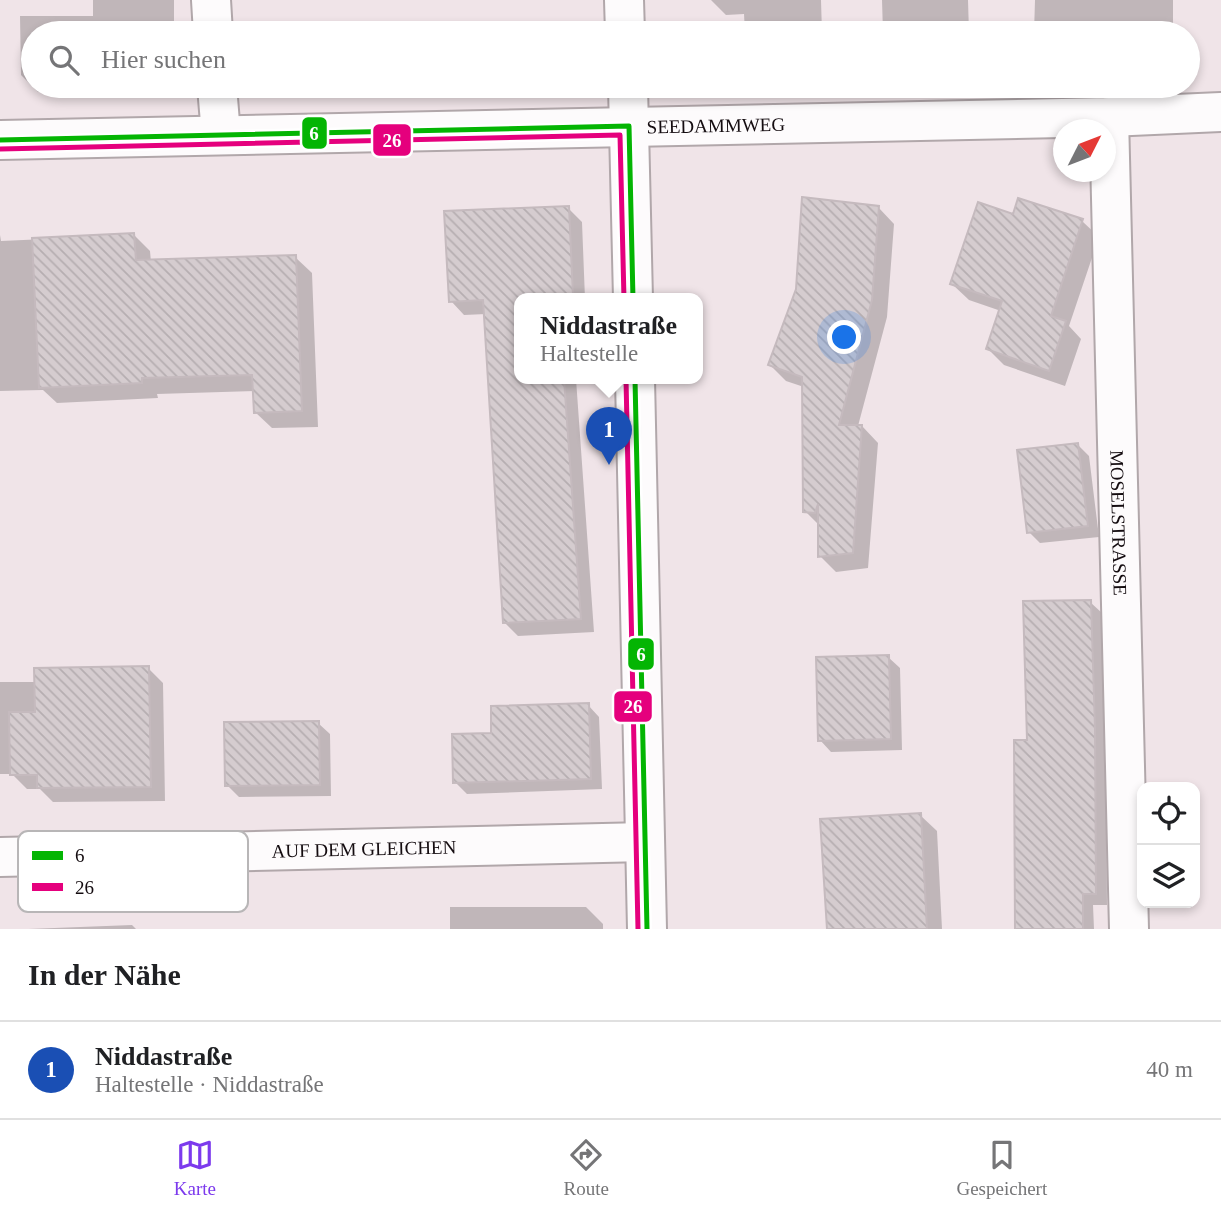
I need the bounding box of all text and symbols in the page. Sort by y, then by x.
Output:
search box [21,21,1200,98]
icon: search [45,41,83,79]
text: Hier suchen [101,45,226,74]
street label: SEEDAMMWEG [646,113,785,137]
line badge: 6 [301,116,328,150]
north arrow [1053,119,1116,182]
text: 6 [309,123,319,144]
line badge: 26 [372,123,412,157]
text: 26 [383,130,402,151]
popup [514,293,703,384]
text: Niddastraße [540,311,677,340]
your location [827,320,861,354]
text: Haltestelle [540,341,638,366]
pin: 1 [586,407,632,465]
street label: MOSELSTRASSE [1107,450,1131,596]
line badge: 6 [627,637,655,671]
text: 6 [636,644,646,665]
line badge: 26 [613,690,653,723]
text: 26 [624,696,643,717]
map controls [1137,782,1200,908]
button: locate [1137,782,1200,845]
legend [18,831,248,912]
street label: AUF DEM GLEICHEN [271,836,457,861]
text: 6 [75,845,85,866]
button: layers [1137,845,1200,908]
text: 26 [75,877,94,898]
text: In der Nähe [28,958,181,991]
text: Niddastraße [95,1042,232,1071]
text: 1 [45,1057,57,1082]
text: 40 m [1146,1057,1193,1082]
text: Haltestelle · Niddastraße [95,1072,324,1097]
tab: Karte [174,1136,216,1200]
tab: Route [564,1136,609,1200]
tab: Gespeichert [956,1136,1047,1200]

